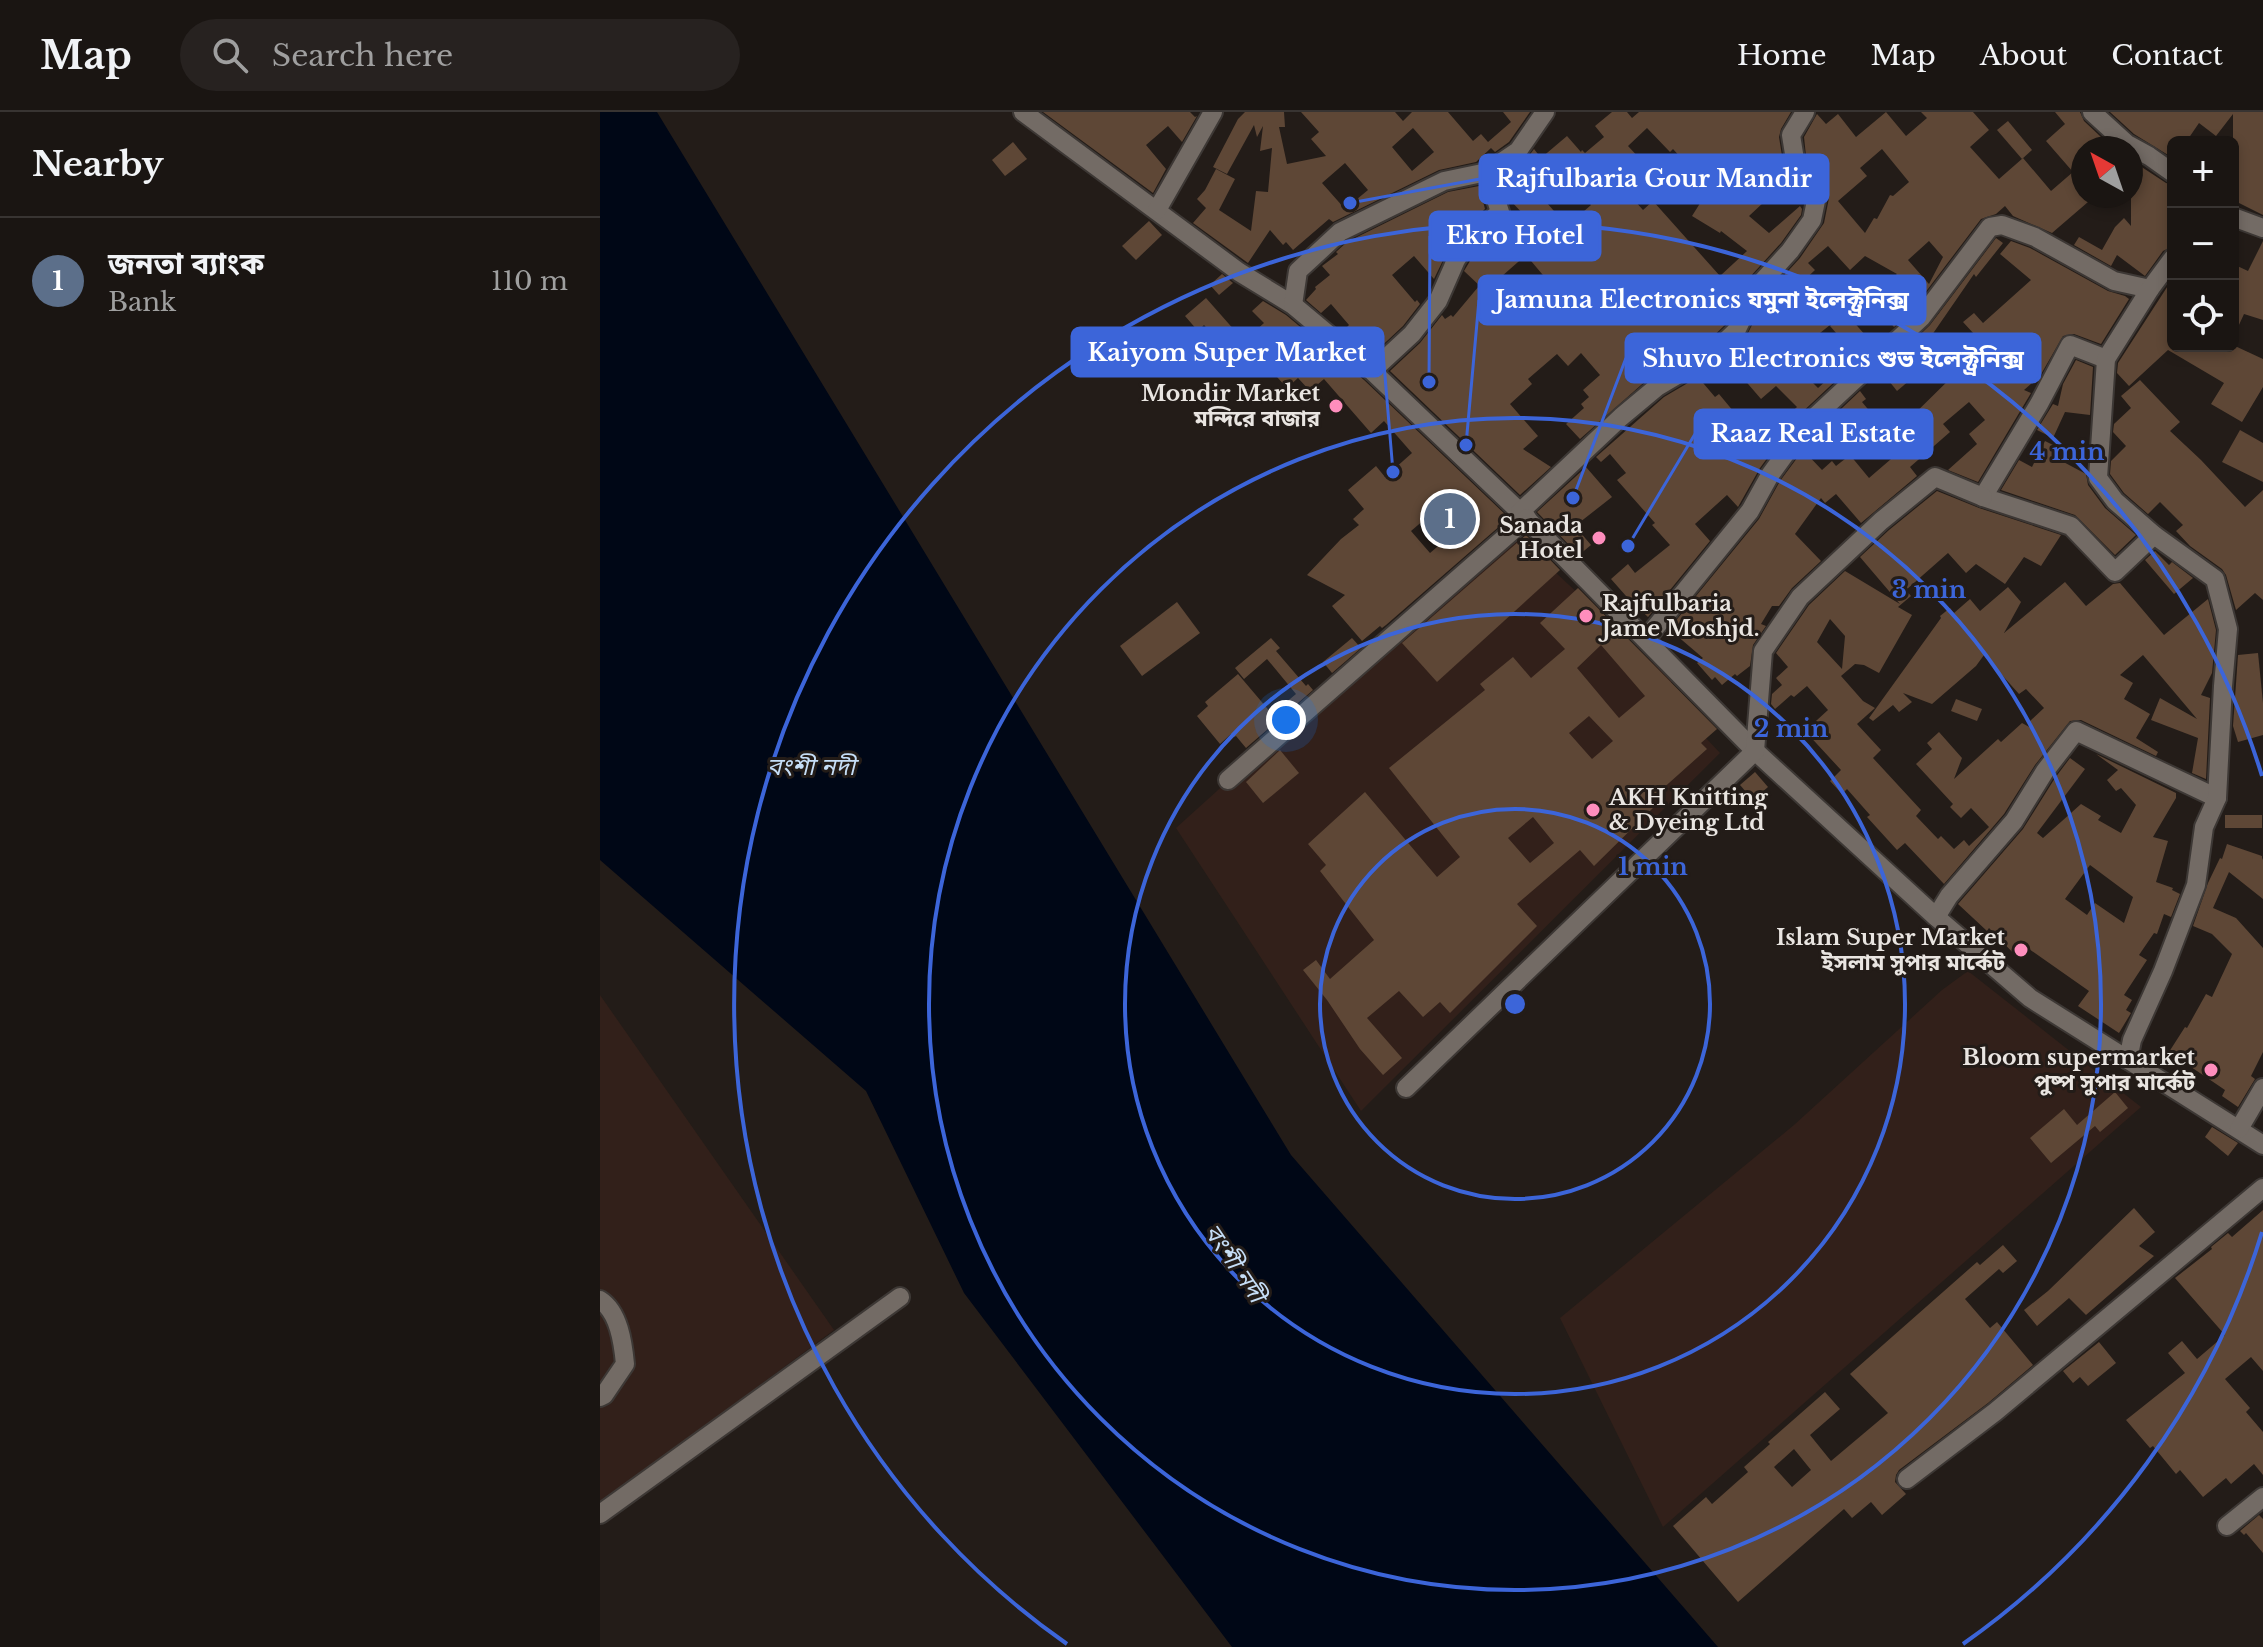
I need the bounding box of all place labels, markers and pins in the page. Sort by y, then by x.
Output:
callout: Rajfulbaria Gour Mandir [1480,155,1828,203]
callout: Ekro Hotel [1430,212,1600,260]
callout: Jamuna Electronics যমুনা ইলেক্ট্রনিক্স [1479,276,1925,324]
callout: Kaiyom Super Market [1072,328,1383,376]
callout: Shuvo Electronics শুভ ইলেক্ট্রনিক্স [1626,334,2040,382]
place label: Mondir Market মন্দিরে বাজার [1141,380,1321,432]
marker: Mondir Market মন্দিরে বাজার [1327,397,1345,415]
callout: Raaz Real Estate [1695,410,1932,458]
pin: 1 [1424,489,1476,549]
place label: Sanada Hotel [1499,512,1583,564]
marker: Sanada Hotel [1590,529,1608,547]
place label: Rajfulbaria Jame Moshjd. [1598,590,1759,642]
marker: Rajfulbaria Jame Moshjd. [1577,607,1595,625]
place label: AKH Knitting & Dyeing Ltd [1608,784,1768,836]
marker: AKH Knitting & Dyeing Ltd [1584,801,1602,819]
place label: Islam Super Market ইসলাম সুপার মার্কেট [1776,924,2006,976]
marker: Islam Super Market ইসলাম সুপার মার্কেট [2012,941,2030,959]
centre of rings [1501,990,1529,1018]
place label: Bloom supermarket পুষ্প সুপার মার্কেট [1962,1044,2196,1096]
marker: Bloom supermarket পুষ্প সুপার মার্কেট [2202,1061,2220,1079]

